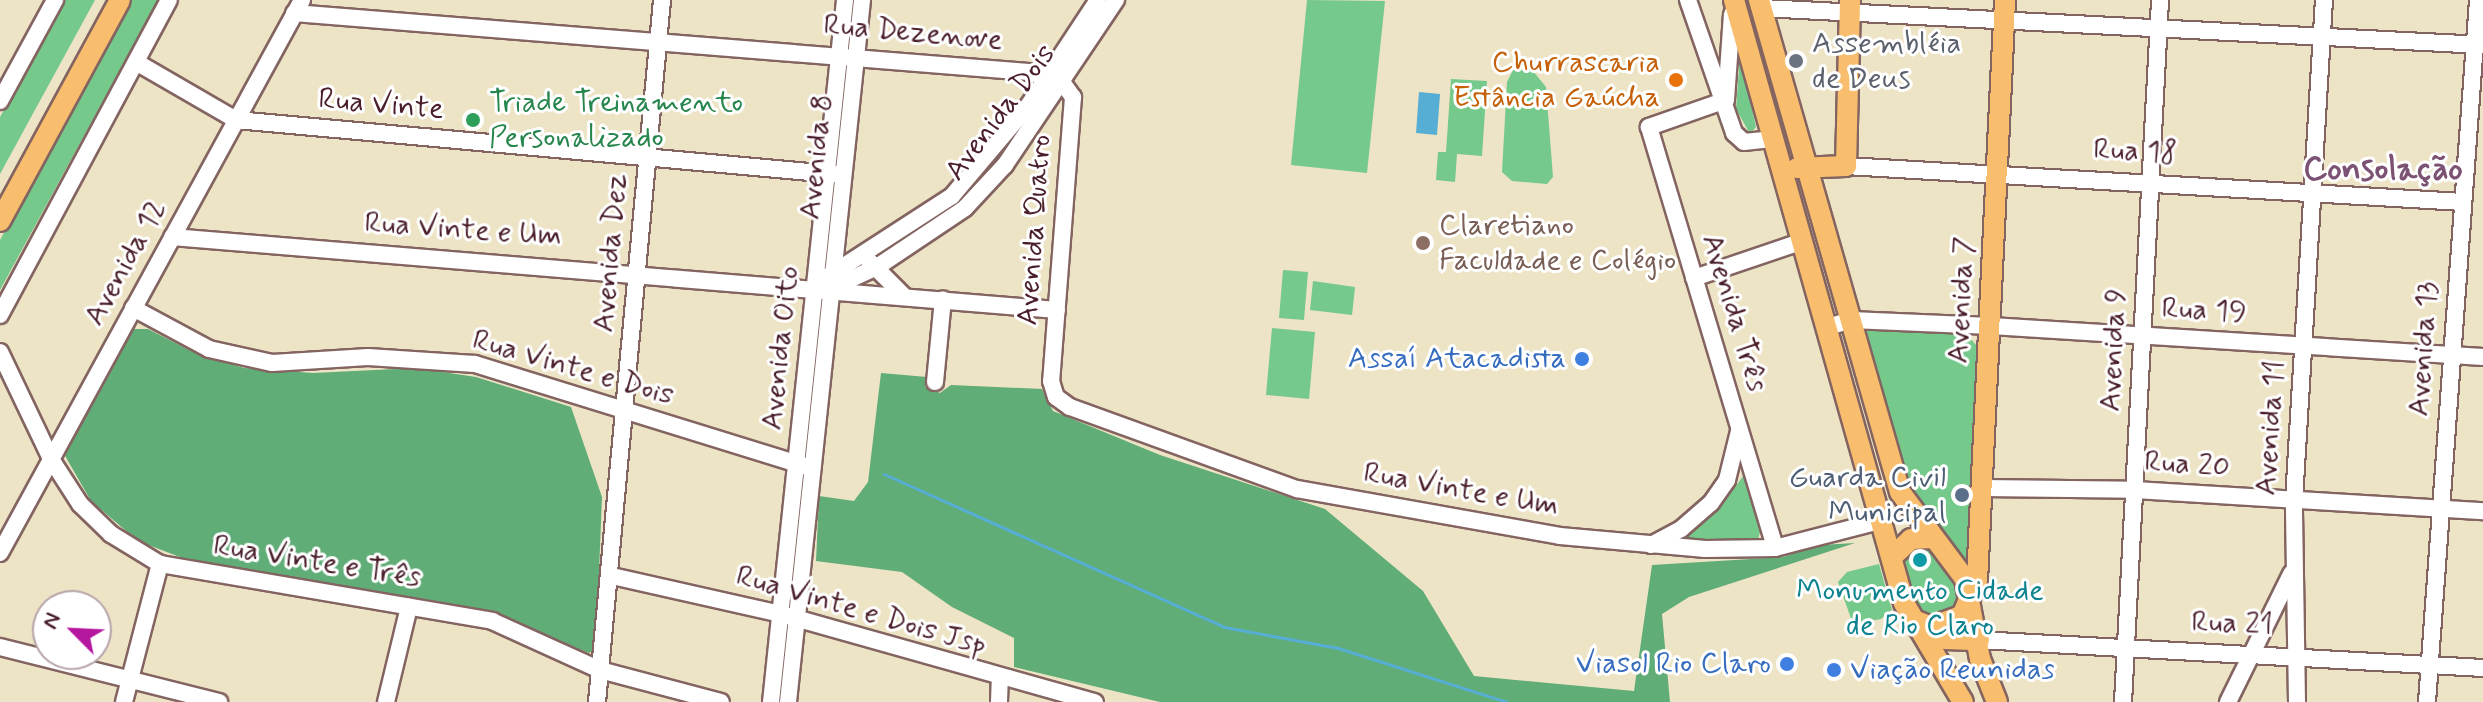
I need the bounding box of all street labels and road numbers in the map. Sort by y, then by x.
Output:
street label: Rua Dezenove [822,7,1004,59]
street label: Avenida Dois [938,37,1064,189]
street label: Rua Vinte [318,82,444,128]
street label: Avenida 8 [793,93,841,221]
street label: Avenida Quatro [1010,132,1060,328]
street label: Rua 18 [2092,132,2178,172]
street label: Avenida Dez [586,172,636,334]
street label: Avenida 12 [77,194,175,332]
street label: Rua Vinte e Um [363,205,563,255]
street label: Avenida Três [1693,230,1775,396]
street label: Avenida 7 [1941,236,1983,364]
street label: Avenida Oito [755,265,807,431]
street label: Avenida 13 [2401,280,2447,418]
street label: Avenida 9 [2093,287,2135,413]
street label: Rua 19 [2161,291,2247,331]
street label: Rua Vinte e Dois [468,322,678,414]
street label: Avenida 11 [2248,359,2294,497]
street label: Rua 20 [2143,444,2231,486]
street label: Rua Vinte e Um [1360,455,1562,525]
street label: Rua Vinte e Três [211,528,423,596]
street label: Rua Vinte e Dois Jsp [731,558,991,664]
street label: Rua 21 [2191,605,2273,643]

